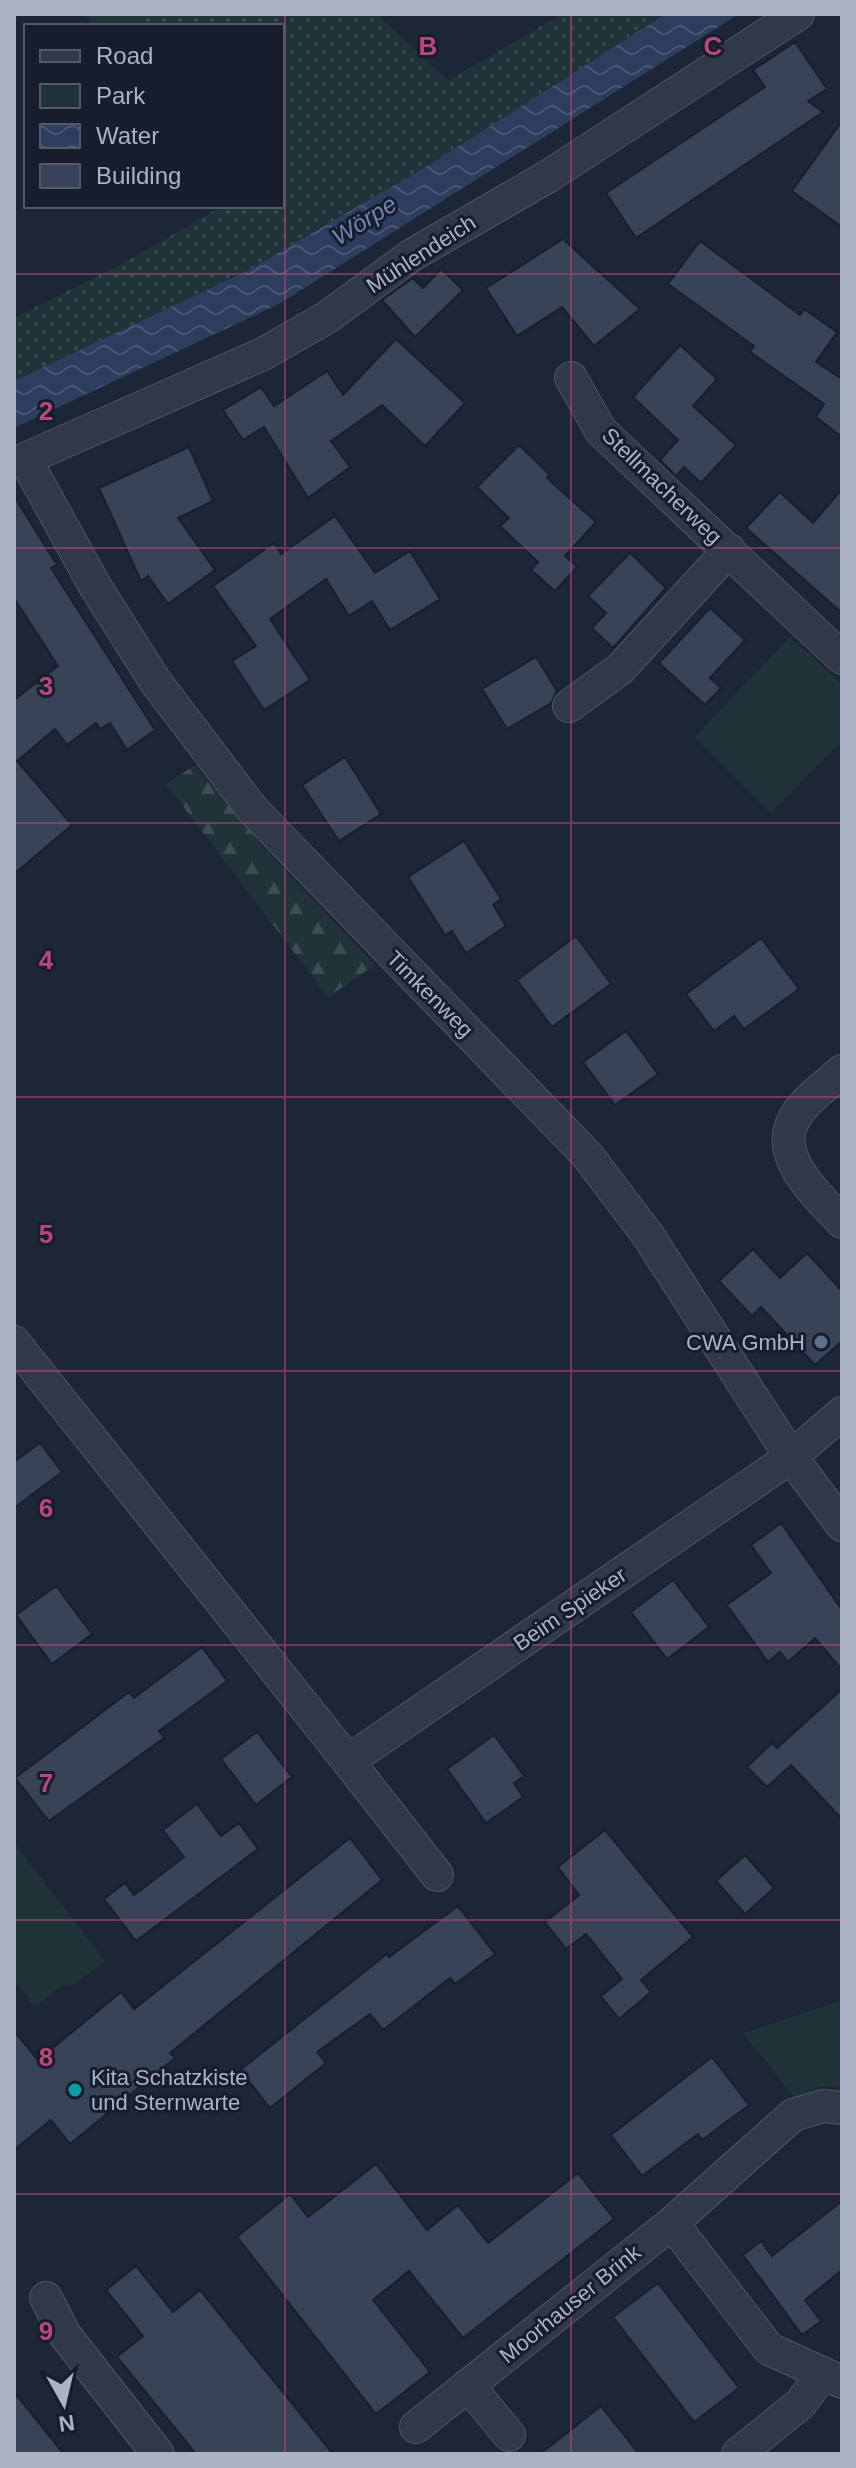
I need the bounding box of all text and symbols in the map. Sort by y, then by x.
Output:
legend [24,24,284,208]
text: B [419,31,437,61]
text: C [704,31,723,61]
text: Road [96,42,153,69]
text: Park [96,82,146,109]
text: Water [96,122,159,149]
text: Building [96,162,181,189]
water label: Wörpe [327,190,401,250]
street label: Mühlendeich [362,210,480,298]
text: 2 [39,396,53,426]
street label: Stellmacherweg [597,423,727,549]
text: 3 [39,671,53,701]
text: 4 [39,945,54,975]
street label: Timkenweg [382,946,478,1042]
text: 5 [39,1219,53,1249]
place label: CWA GmbH [686,1330,805,1355]
marker: CWA GmbH [812,1333,830,1351]
text: 6 [39,1493,53,1523]
street label: Beim Spieker [509,1562,631,1656]
text: 7 [39,1768,53,1798]
text: 8 [39,2042,53,2072]
place label: Kita Schatzkiste und Sternwarte [91,2065,248,2115]
marker: Kita Schatzkiste und Sternwarte [66,2081,84,2099]
street label: Moorhauser Brink [495,2239,646,2368]
text: 9 [39,2316,53,2346]
north arrow [24,2364,104,2444]
text: N [57,2410,76,2437]

